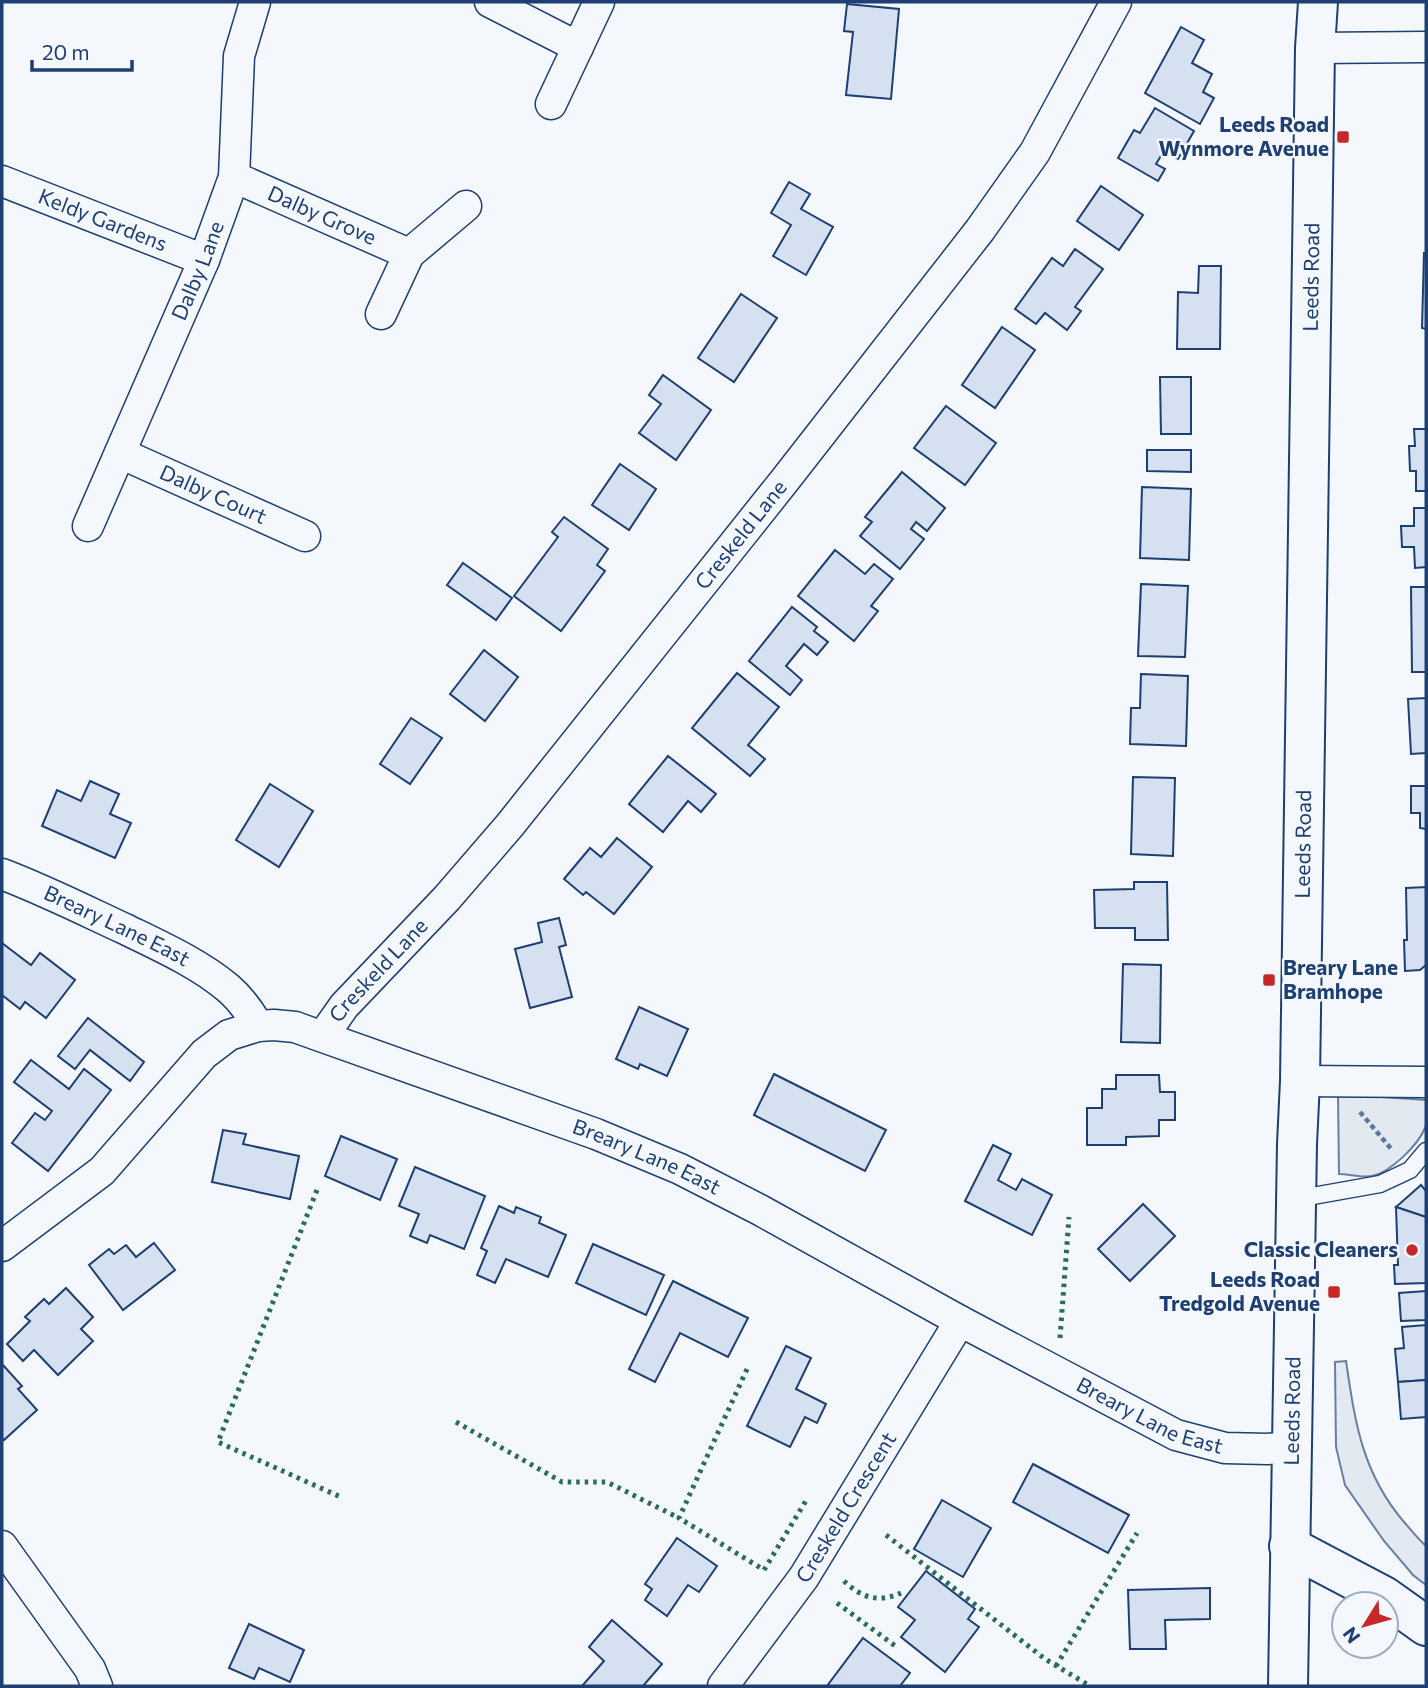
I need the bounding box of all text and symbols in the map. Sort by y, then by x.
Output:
scale bar [32,28,131,72]
text: 20 m [42,39,90,64]
place label: Leeds Road Wynmore Avenue [1159,111,1329,160]
marker: Leeds Road Wynmore Avenue [1335,129,1351,145]
street label: Dalby Grove [264,179,381,249]
street label: Keldy Gardens [35,183,171,255]
street label: Dalby Lane [165,217,228,324]
street label: Leeds Road [1297,223,1323,332]
street label: Dalby Court [156,459,271,528]
street label: Creskeld Lane [689,475,791,594]
street label: Leeds Road [1289,789,1315,899]
street label: Breary Lane East [41,879,195,970]
street label: Creskeld Lane [323,913,432,1026]
place label: Breary Lane Bramhope [1283,954,1398,1003]
marker: Breary Lane Bramhope [1261,972,1277,988]
street label: Breary Lane East [570,1113,725,1199]
place label: Classic Cleaners [1244,1236,1398,1261]
marker: Classic Cleaners [1404,1242,1420,1258]
place label: Leeds Road Tredgold Avenue [1159,1266,1320,1315]
marker: Leeds Road Tredgold Avenue [1326,1284,1342,1300]
street label: Leeds Road [1278,1356,1304,1466]
street label: Breary Lane East [1073,1371,1226,1458]
street label: Creskeld Crescent [790,1427,900,1587]
north arrow [1330,1590,1400,1660]
text: N [1338,1623,1365,1648]

